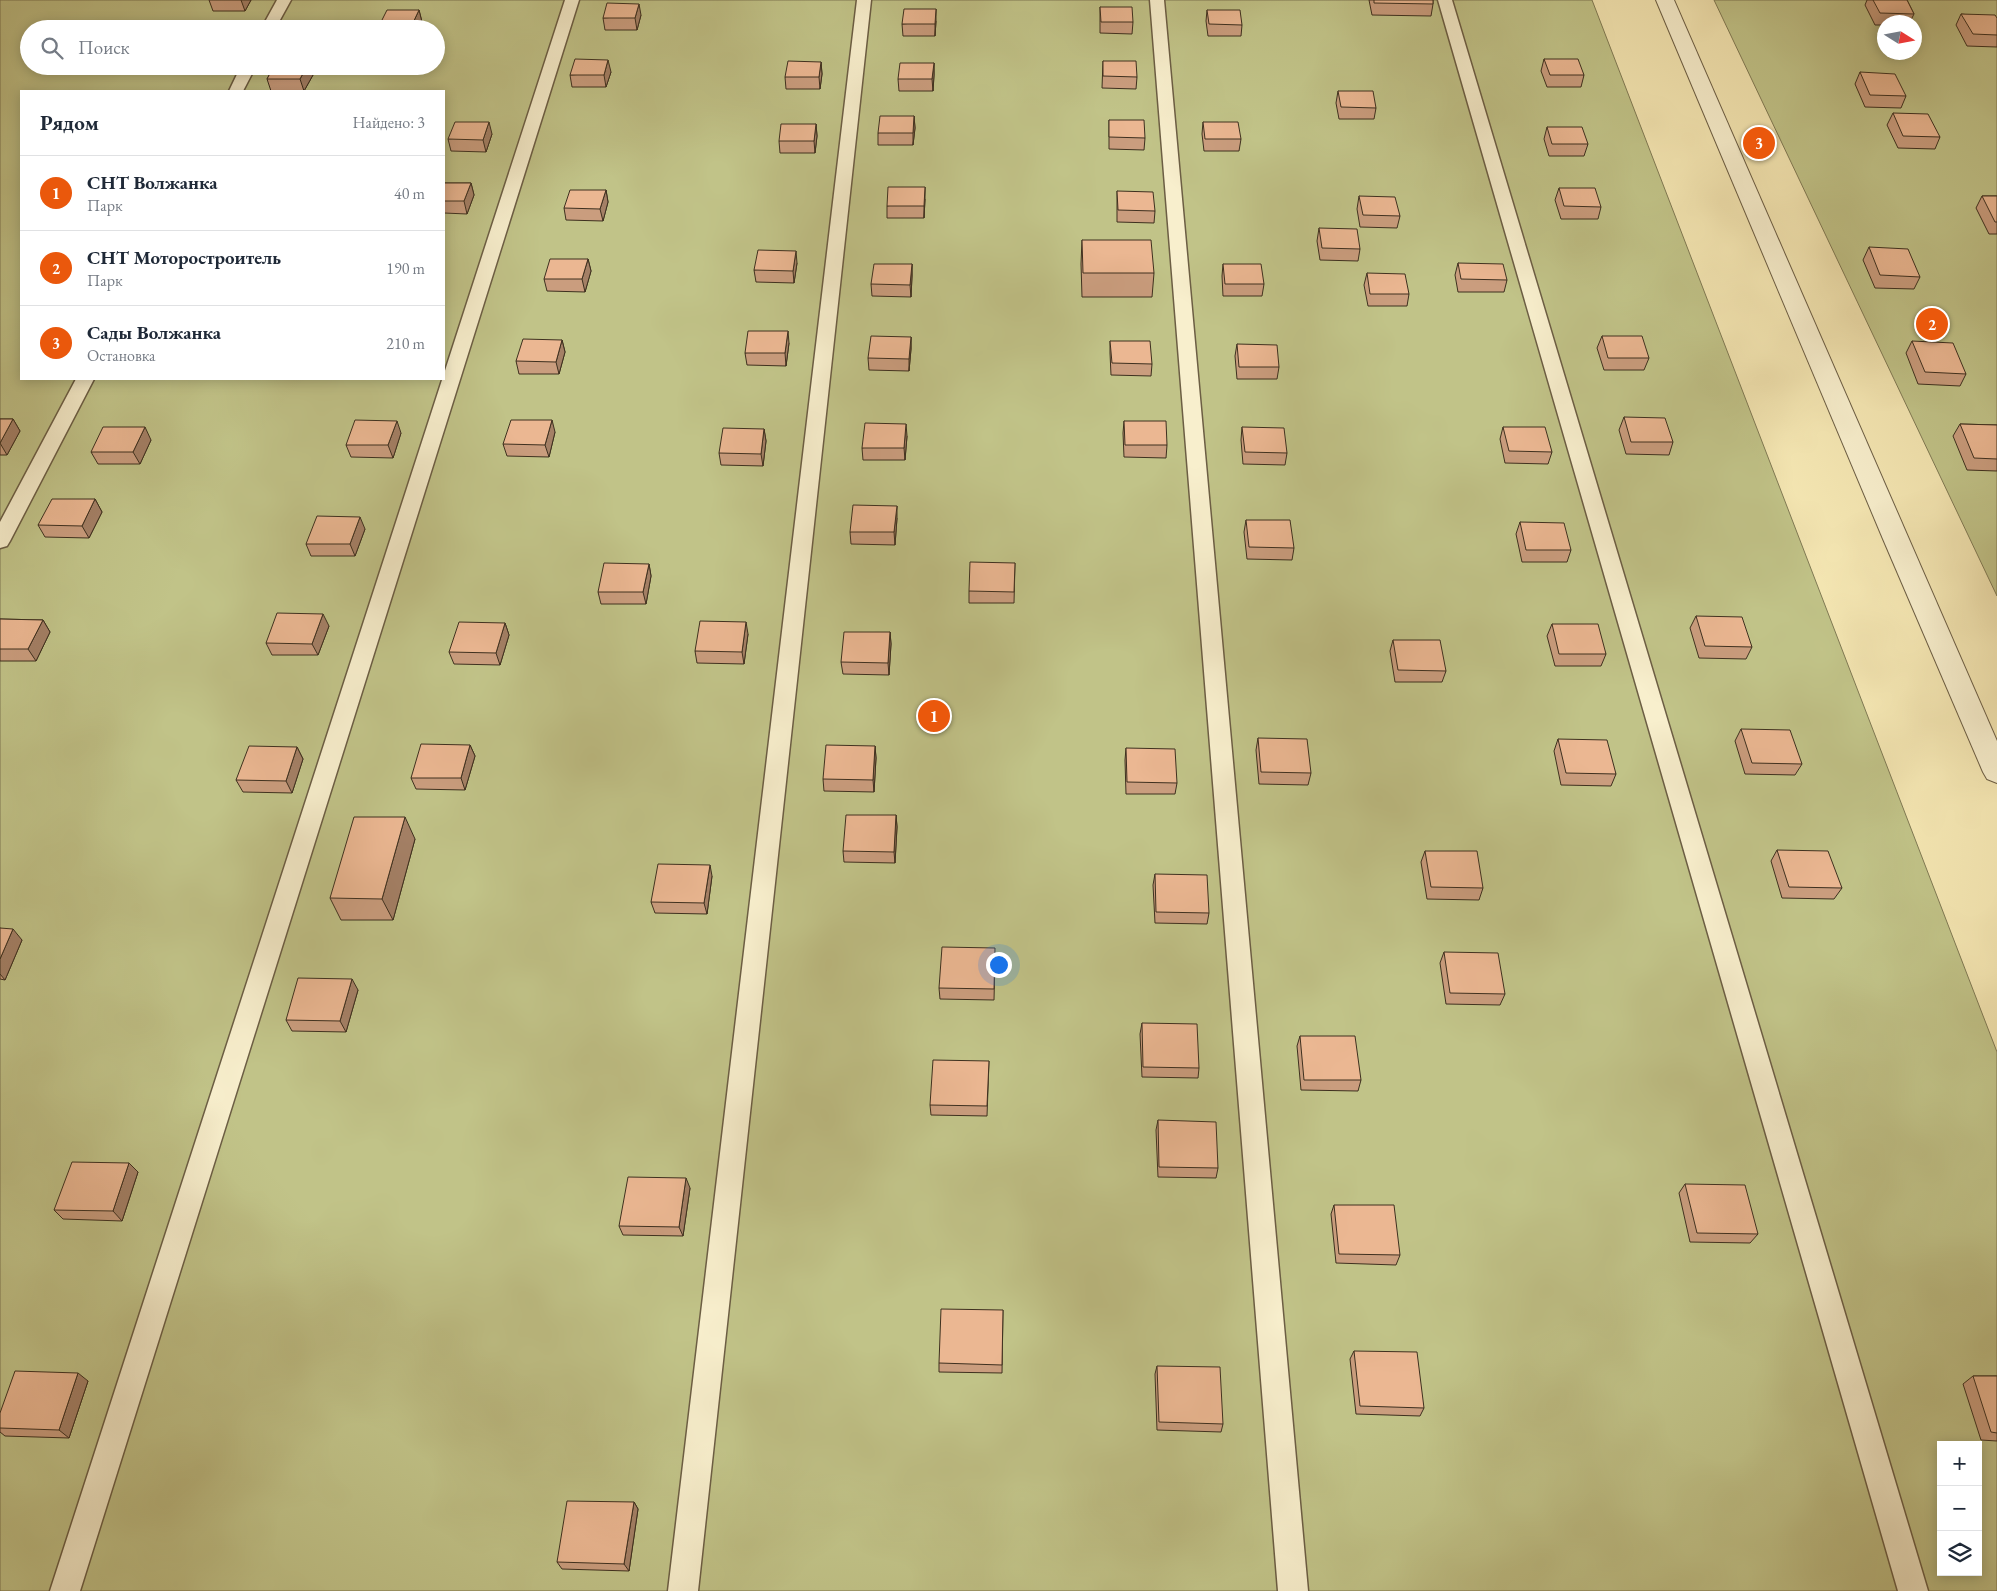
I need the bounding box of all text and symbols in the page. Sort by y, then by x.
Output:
north arrow [1877,15,1922,60]
search box [20,20,445,75]
icon: search [38,34,66,62]
text: Поиск [78,35,130,60]
text: Рядом [40,109,99,136]
text: Найдено: 3 [353,112,425,133]
pin: 3 [1743,124,1775,162]
text: СНТ Волжанка [87,170,218,195]
text: 1 [52,183,60,204]
text: 40 m [394,183,425,204]
text: Парк [87,195,123,216]
text: СНТ Моторостроитель [87,245,281,270]
text: 2 [52,258,60,279]
text: 190 m [386,258,425,279]
text: Парк [87,270,123,291]
pin: 2 [1916,305,1948,343]
text: Сады Волжанка [87,320,221,345]
text: 3 [52,333,60,354]
text: 210 m [386,333,425,354]
text: Остановка [87,345,156,366]
pin: 1 [918,697,950,735]
your location [986,952,1012,978]
map controls [1937,1441,1982,1576]
button: + [1937,1441,1982,1486]
button: − [1937,1486,1982,1531]
button: layers [1937,1531,1982,1576]

